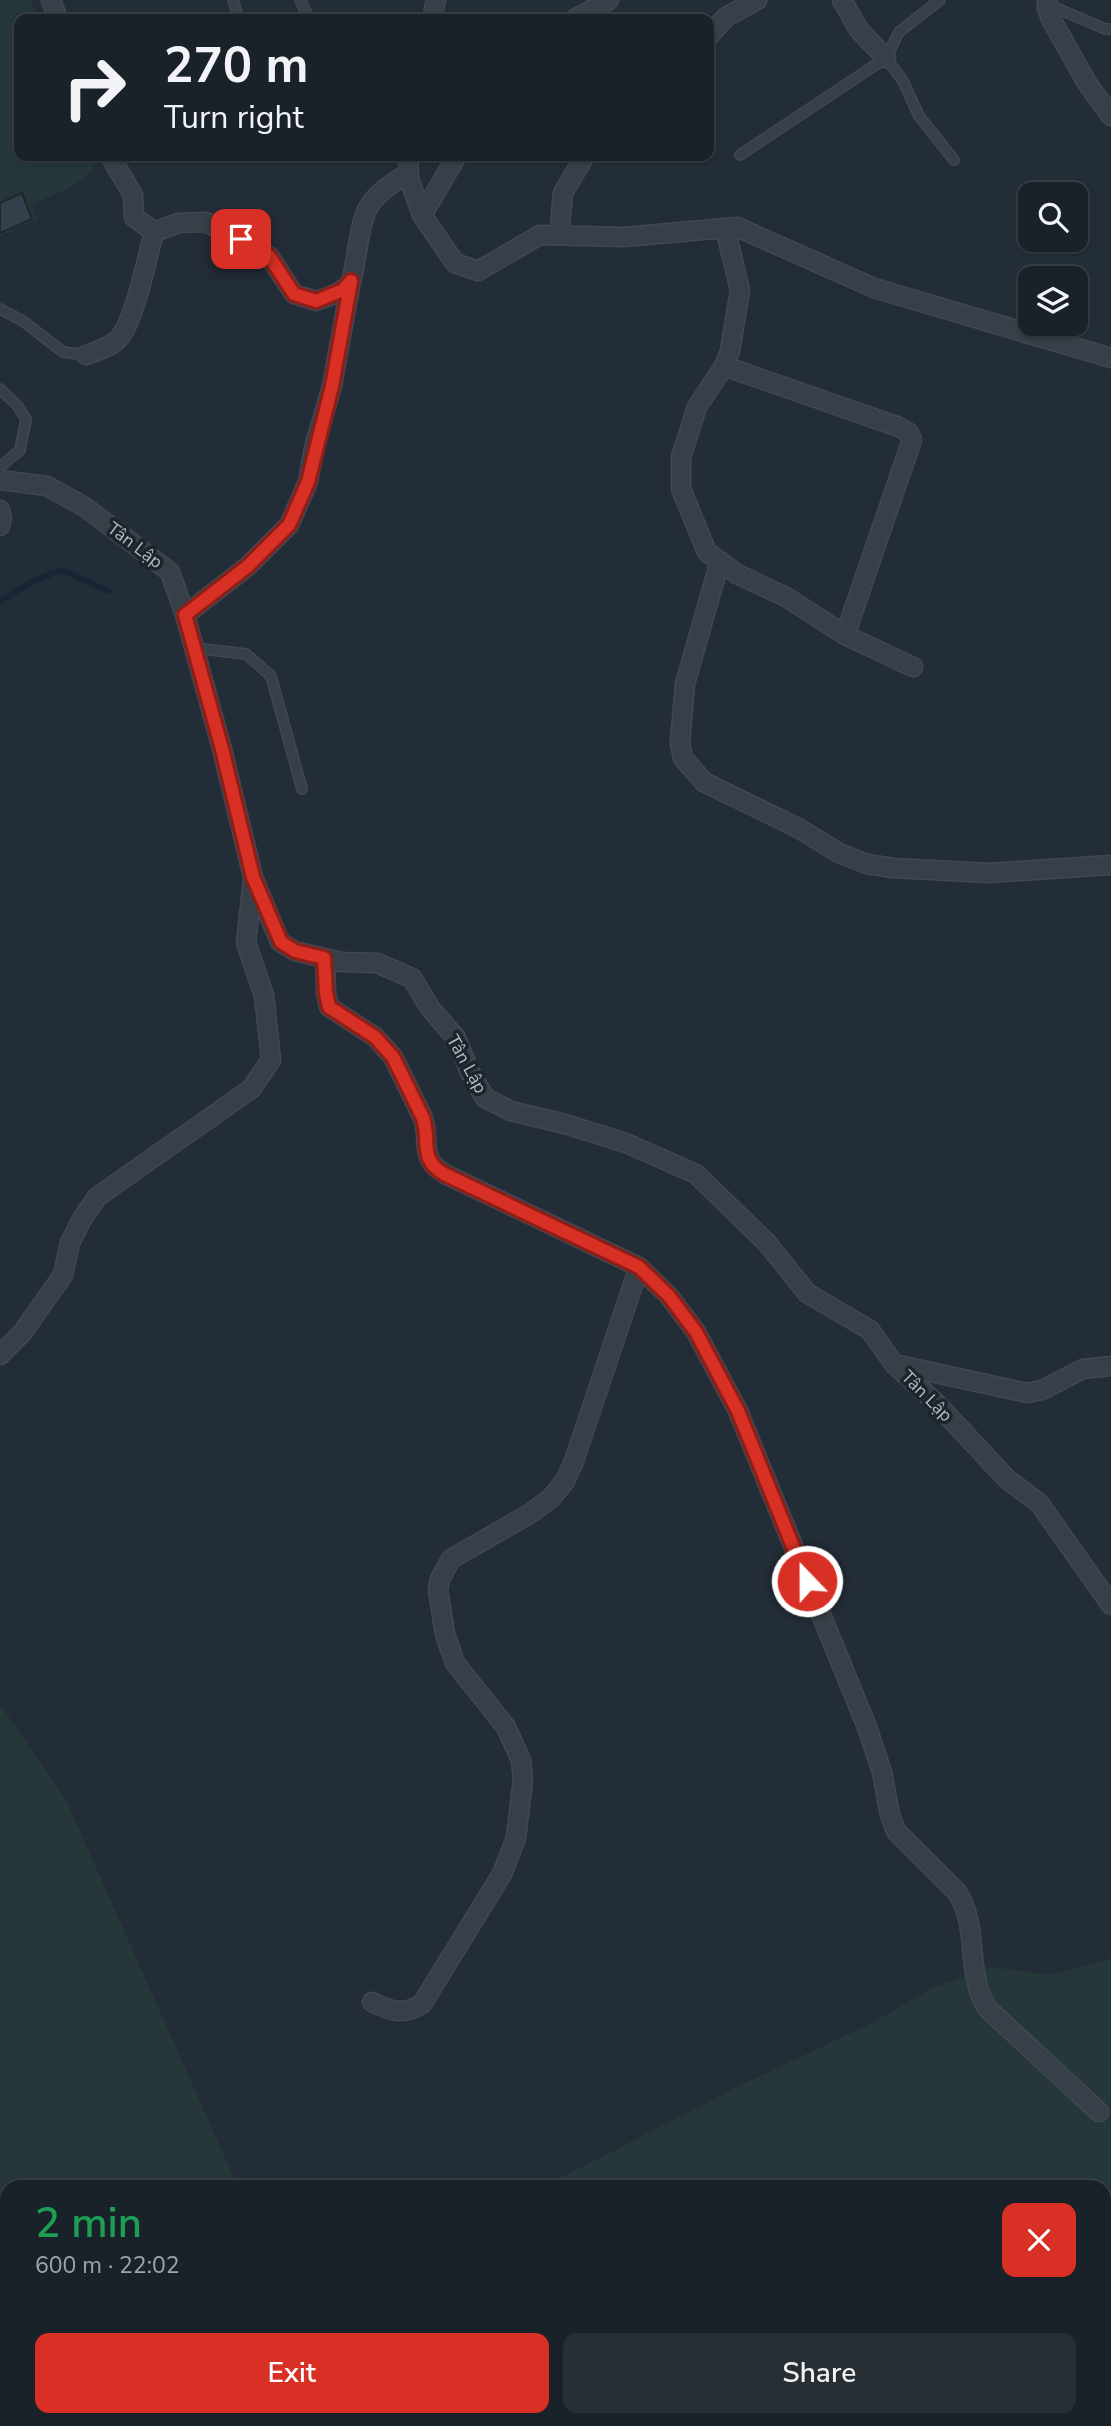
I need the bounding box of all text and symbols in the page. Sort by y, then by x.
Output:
text: 270 m [164,32,308,99]
icon: right [49,42,140,133]
text: Turn right [164,96,304,139]
map controls [1018,182,1088,336]
button: search [1018,182,1088,252]
pin [211,209,271,269]
icon: arrive [222,220,260,258]
button: layers [1018,266,1088,336]
street label: Tân Lập [102,516,168,574]
street label: Tân Lập [441,1030,493,1098]
street label: Tân Lập [896,1365,958,1427]
position arrow [770,1544,844,1618]
text: 2 min [35,2195,142,2252]
button: close [1002,2203,1076,2277]
text: 600 m · 22:02 [35,2250,180,2281]
button: Exit [35,2333,549,2413]
button: Share [563,2333,1076,2413]

